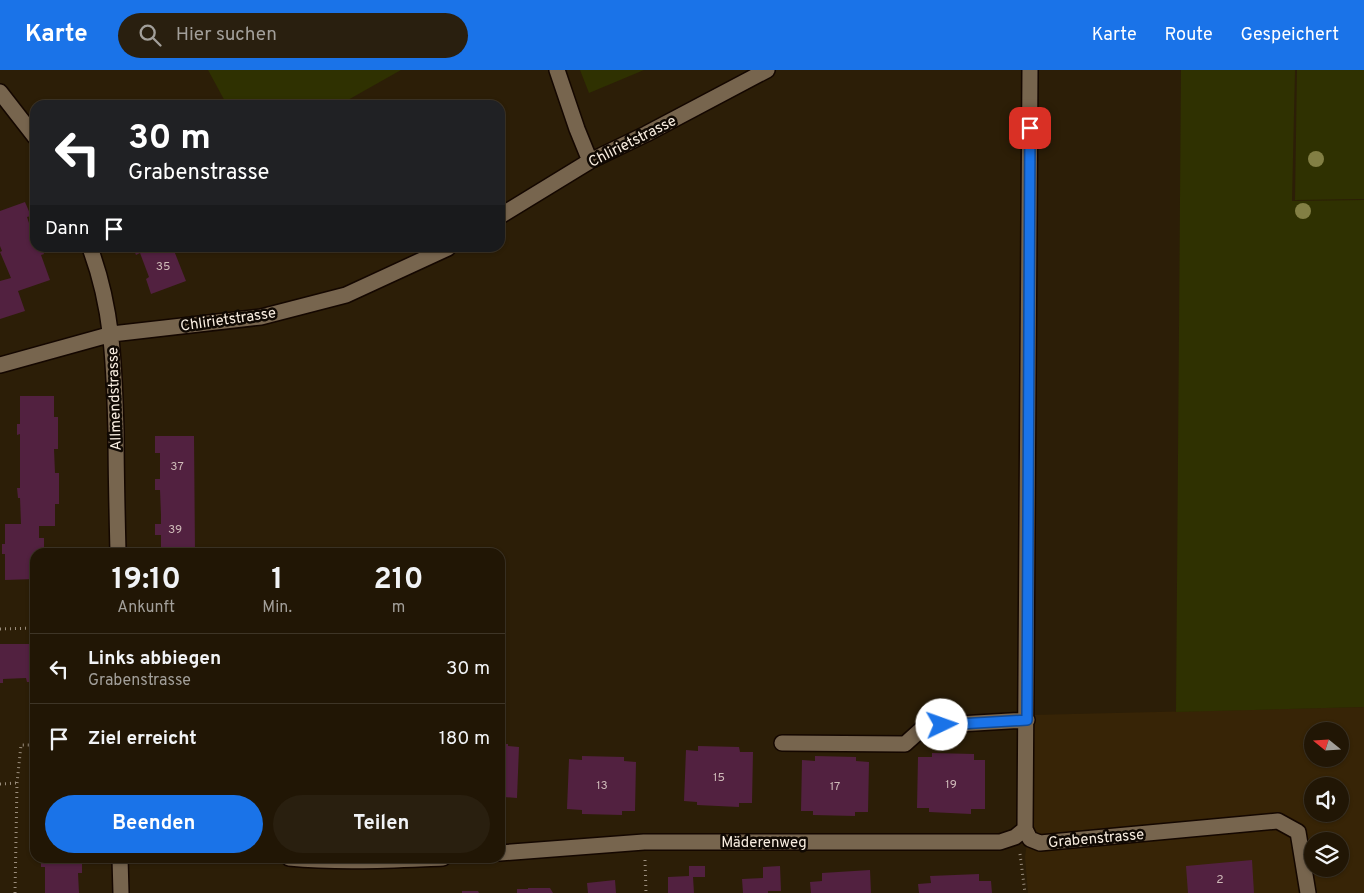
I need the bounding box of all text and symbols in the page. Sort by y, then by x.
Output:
search box [118,13,468,58]
text: Karte [25,20,88,50]
icon: search [136,21,164,49]
text: Hier suchen [176,23,277,47]
text: Karte [1092,24,1137,47]
text: Route [1165,24,1213,47]
text: Gespeichert [1241,24,1339,47]
pin [1009,107,1051,149]
street label: Chlirietstrasse [585,112,680,173]
icon: arrive [1016,114,1044,142]
text: 30 m [128,117,211,161]
icon: left [45,120,110,185]
text: Grabenstrasse [128,160,269,187]
icon: arrive [100,215,128,243]
text: Dann [45,217,90,241]
house number: 35 [156,259,170,275]
street label: Chlirietstrasse [179,304,277,337]
street label: Allmendstrasse [104,347,127,451]
house number: 37 [170,459,184,475]
house number: 39 [168,522,182,538]
text: 19:10 [111,562,181,599]
text: 1 [271,562,283,599]
text: 210 [373,562,424,599]
text: Ankunft [117,598,175,618]
text: Min. [262,598,292,618]
text: m [392,598,405,618]
text: Links abbiegen [88,647,221,671]
icon: left [45,655,73,683]
text: 30 m [446,657,490,681]
text: Grabenstrasse [88,671,191,691]
position arrow [915,698,967,750]
north arrow [1304,722,1349,768]
map controls [1304,722,1349,877]
icon: arrive [45,725,73,753]
text: Ziel erreicht [88,727,197,751]
text: 180 m [439,727,490,751]
house number: 15 [713,770,725,786]
house number: 19 [945,777,957,793]
button: sound [1304,777,1349,822]
house number: 13 [596,778,608,794]
house number: 17 [830,779,840,795]
button: Beenden [45,795,263,853]
button: Teilen [273,795,490,853]
street label: Grabenstrasse [1047,826,1145,853]
button: layers [1304,832,1349,877]
street label: Mäderenweg [721,834,807,853]
house number: 2 [1216,872,1224,888]

